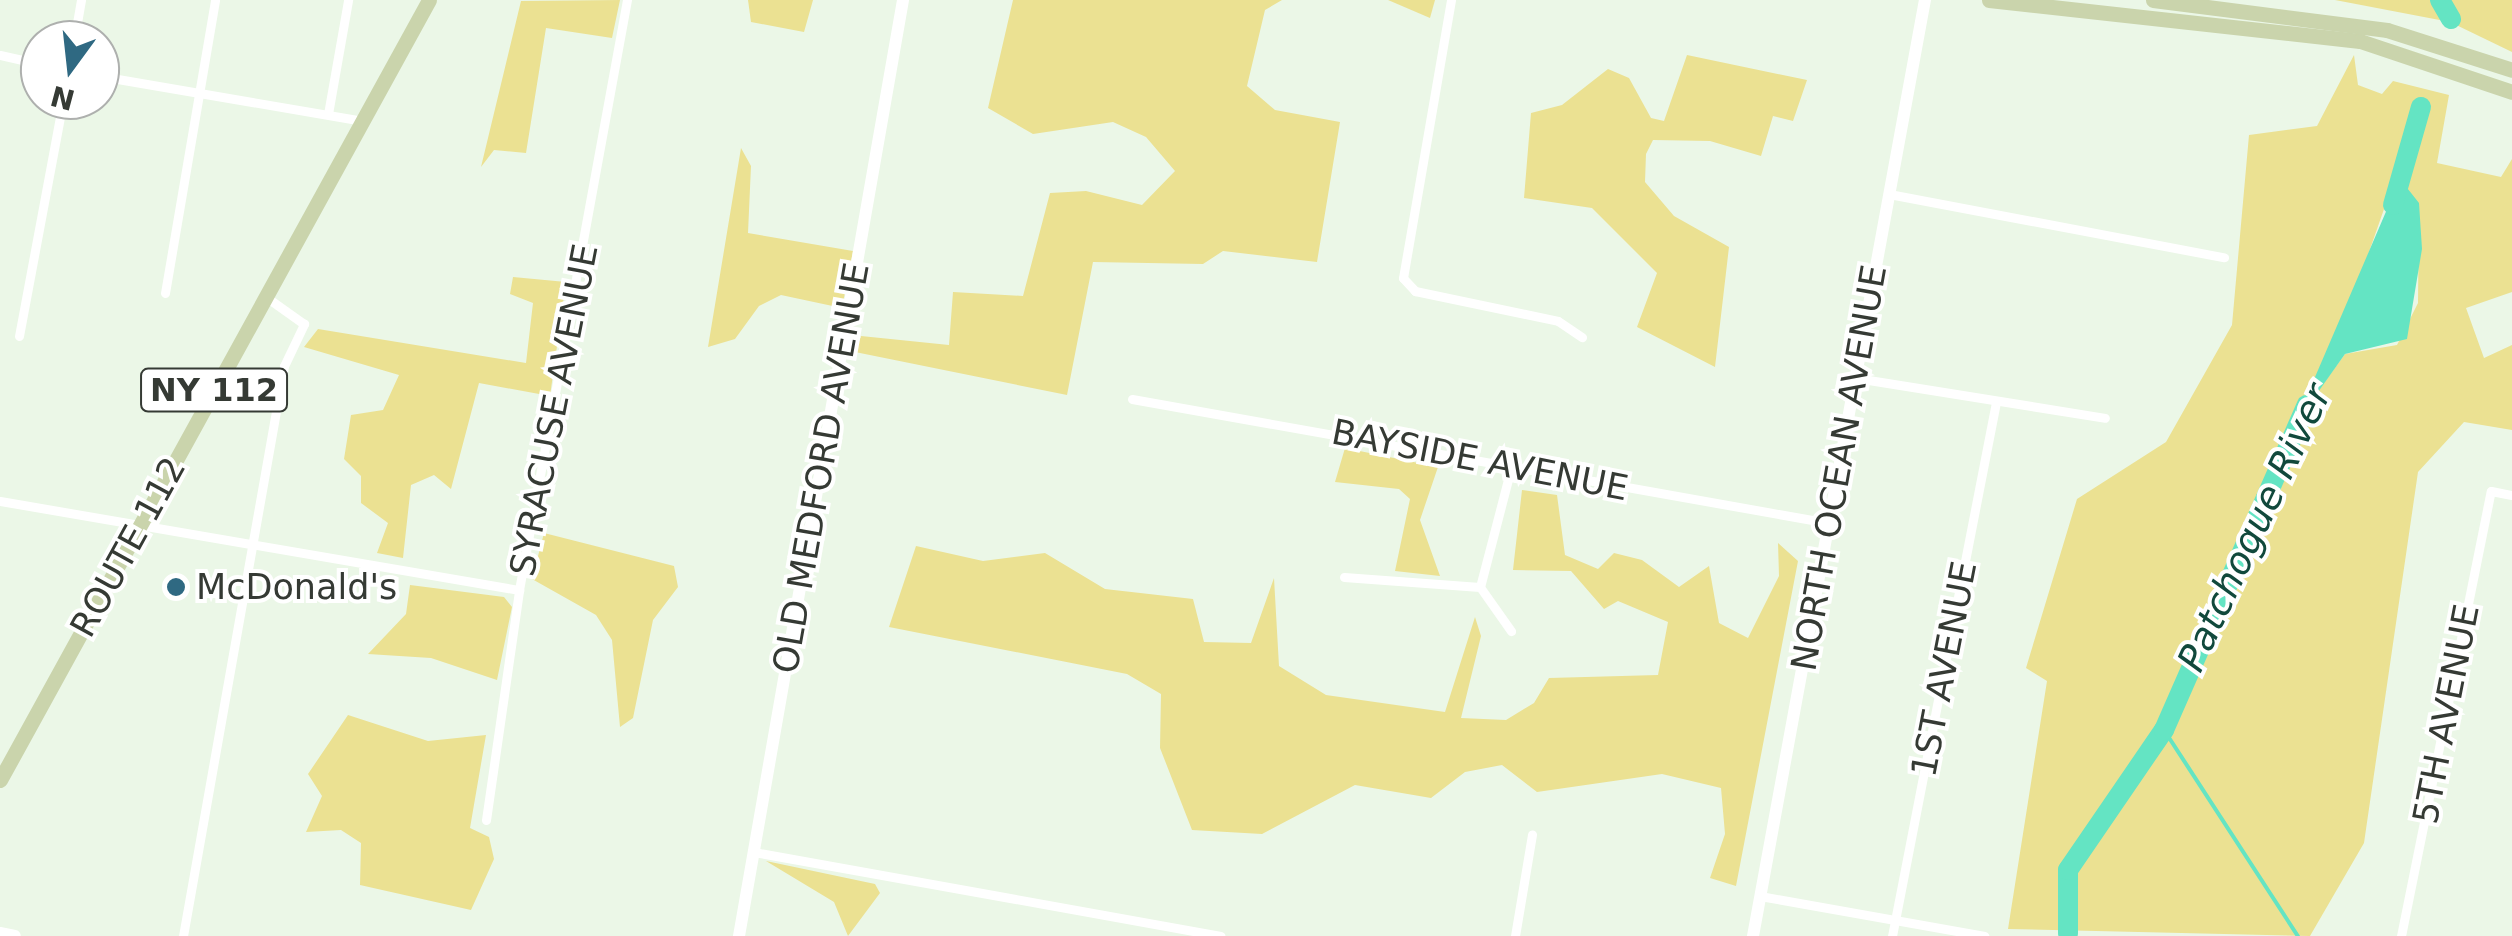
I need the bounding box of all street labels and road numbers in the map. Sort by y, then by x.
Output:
street label: SYRACUSE AVENUE [501,241,607,579]
street label: OLD MEDFORD AVENUE [764,259,878,677]
street label: NORTH OCEAN AVENUE [1783,262,1895,674]
road number: NY 112 [139,363,289,417]
street label: BAYSIDE AVENUE [1328,411,1632,509]
street label: ROUTE 112 [61,450,195,644]
street label: 1ST AVENUE [1903,558,1985,780]
street label: 5TH AVENUE [2404,601,2488,827]

